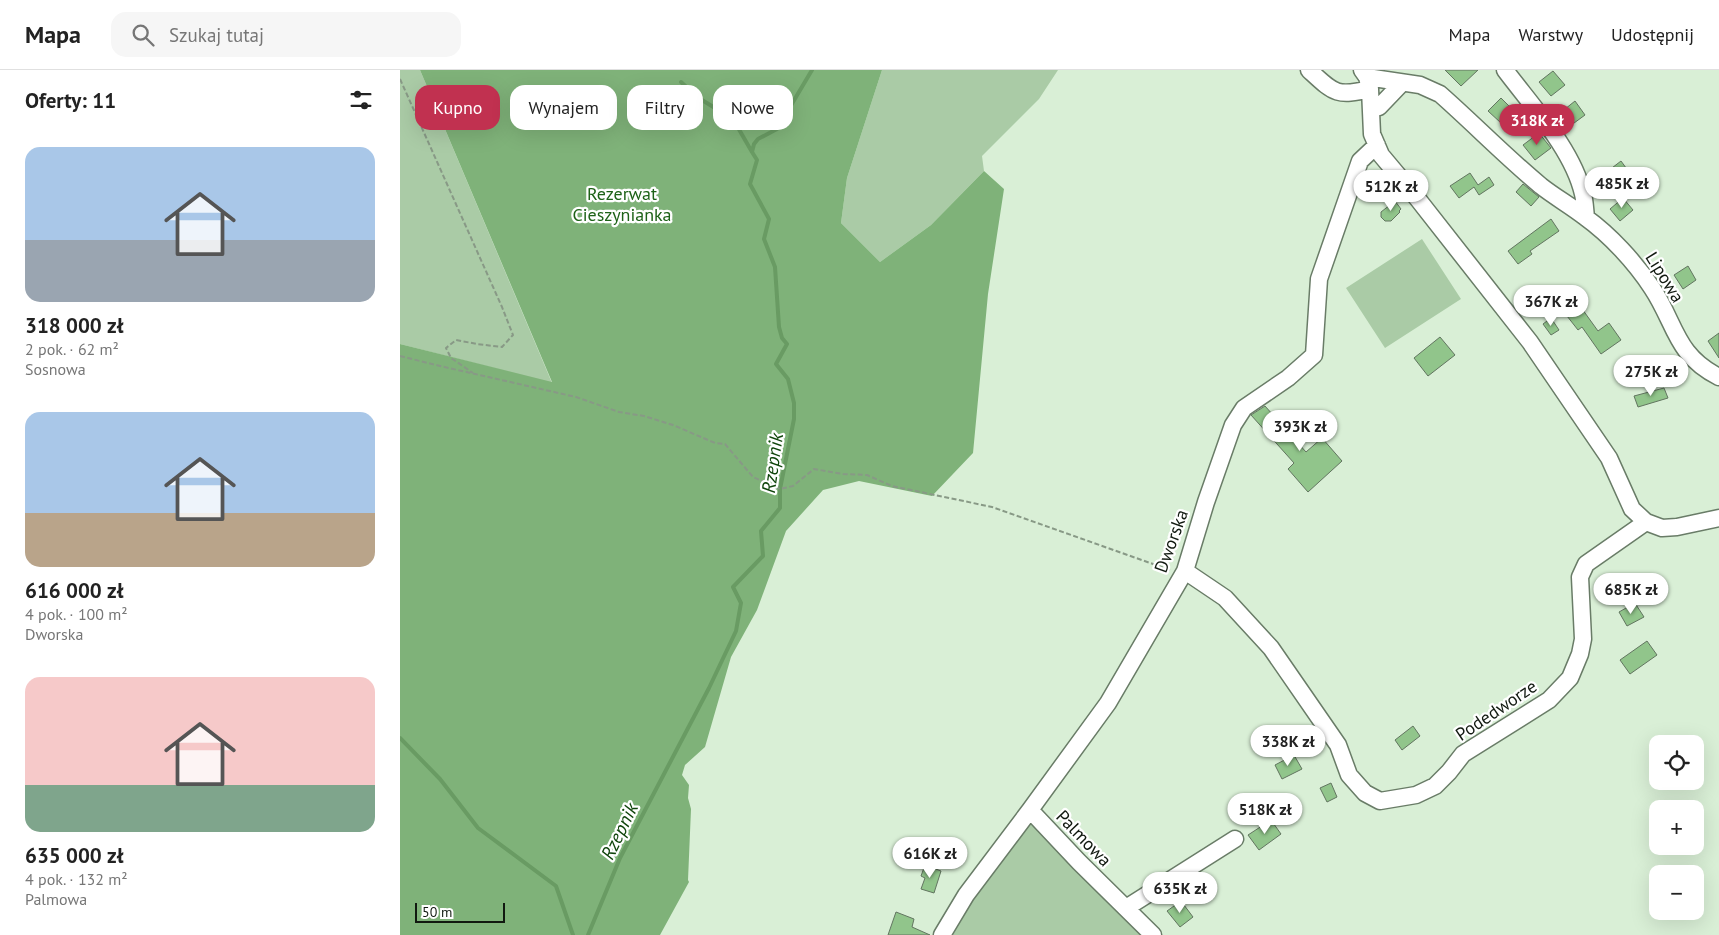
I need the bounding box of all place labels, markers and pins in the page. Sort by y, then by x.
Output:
pin: 318K zł [1491,104,1583,146]
pin: 485K zł [1576,166,1668,209]
pin: 512K zł [1345,170,1437,212]
pin: 367K zł [1505,284,1597,327]
pin: 275K zł [1605,354,1697,397]
pin: 393K zł [1254,410,1346,452]
pin: 685K zł [1585,572,1677,615]
pin: 338K zł [1242,724,1334,767]
pin: 518K zł [1219,792,1311,835]
pin: 616K zł [884,836,976,879]
pin: 635K zł [1134,872,1226,914]

